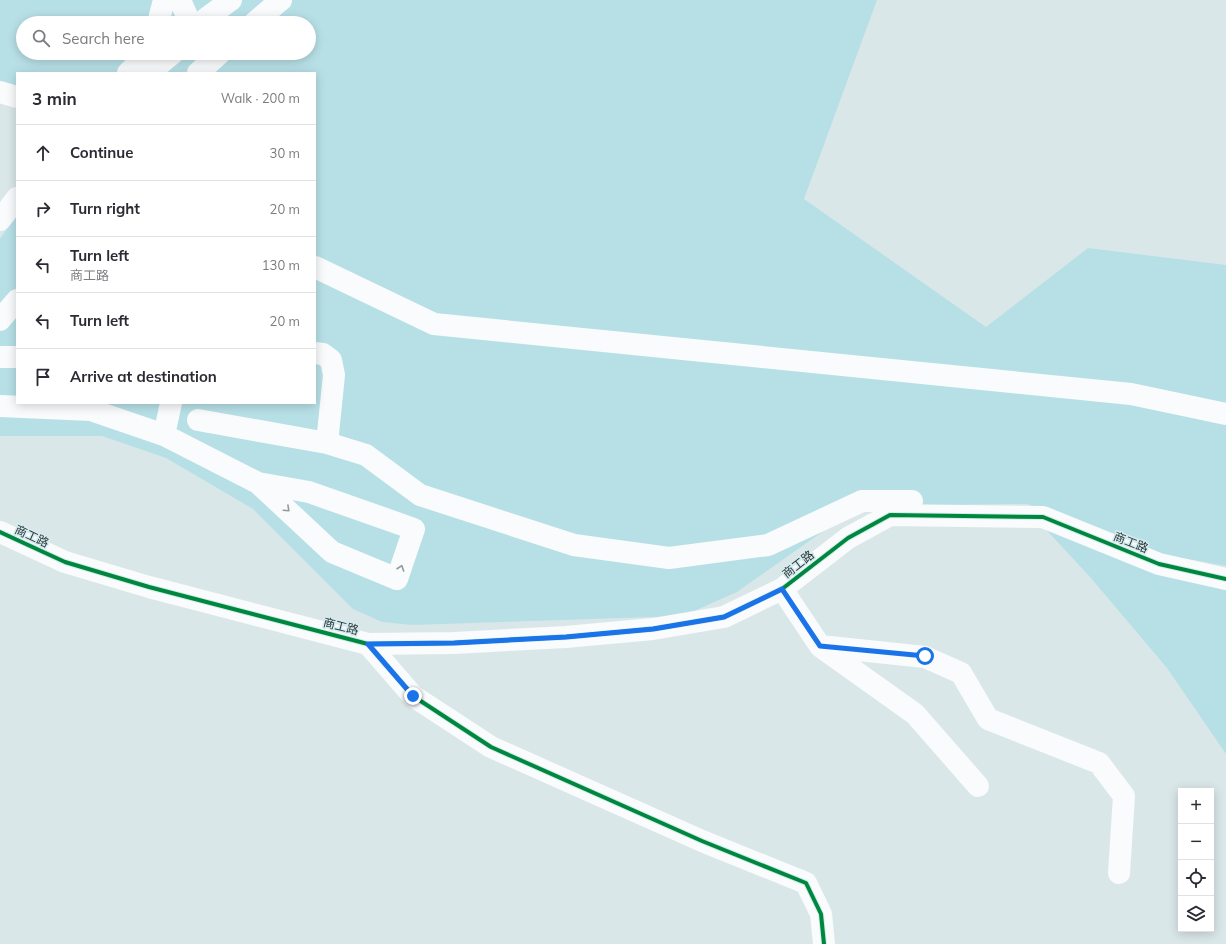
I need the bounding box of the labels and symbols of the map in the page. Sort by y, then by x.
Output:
one-way arrow [282,505,290,512]
street label: 商工路 [13,522,51,550]
street label: 商工路 [1111,528,1151,556]
street label: 商工路 [779,547,817,581]
one-way arrow [396,564,405,571]
street label: 商工路 [322,614,360,638]
route start [916,647,934,665]
route end [404,687,422,705]

